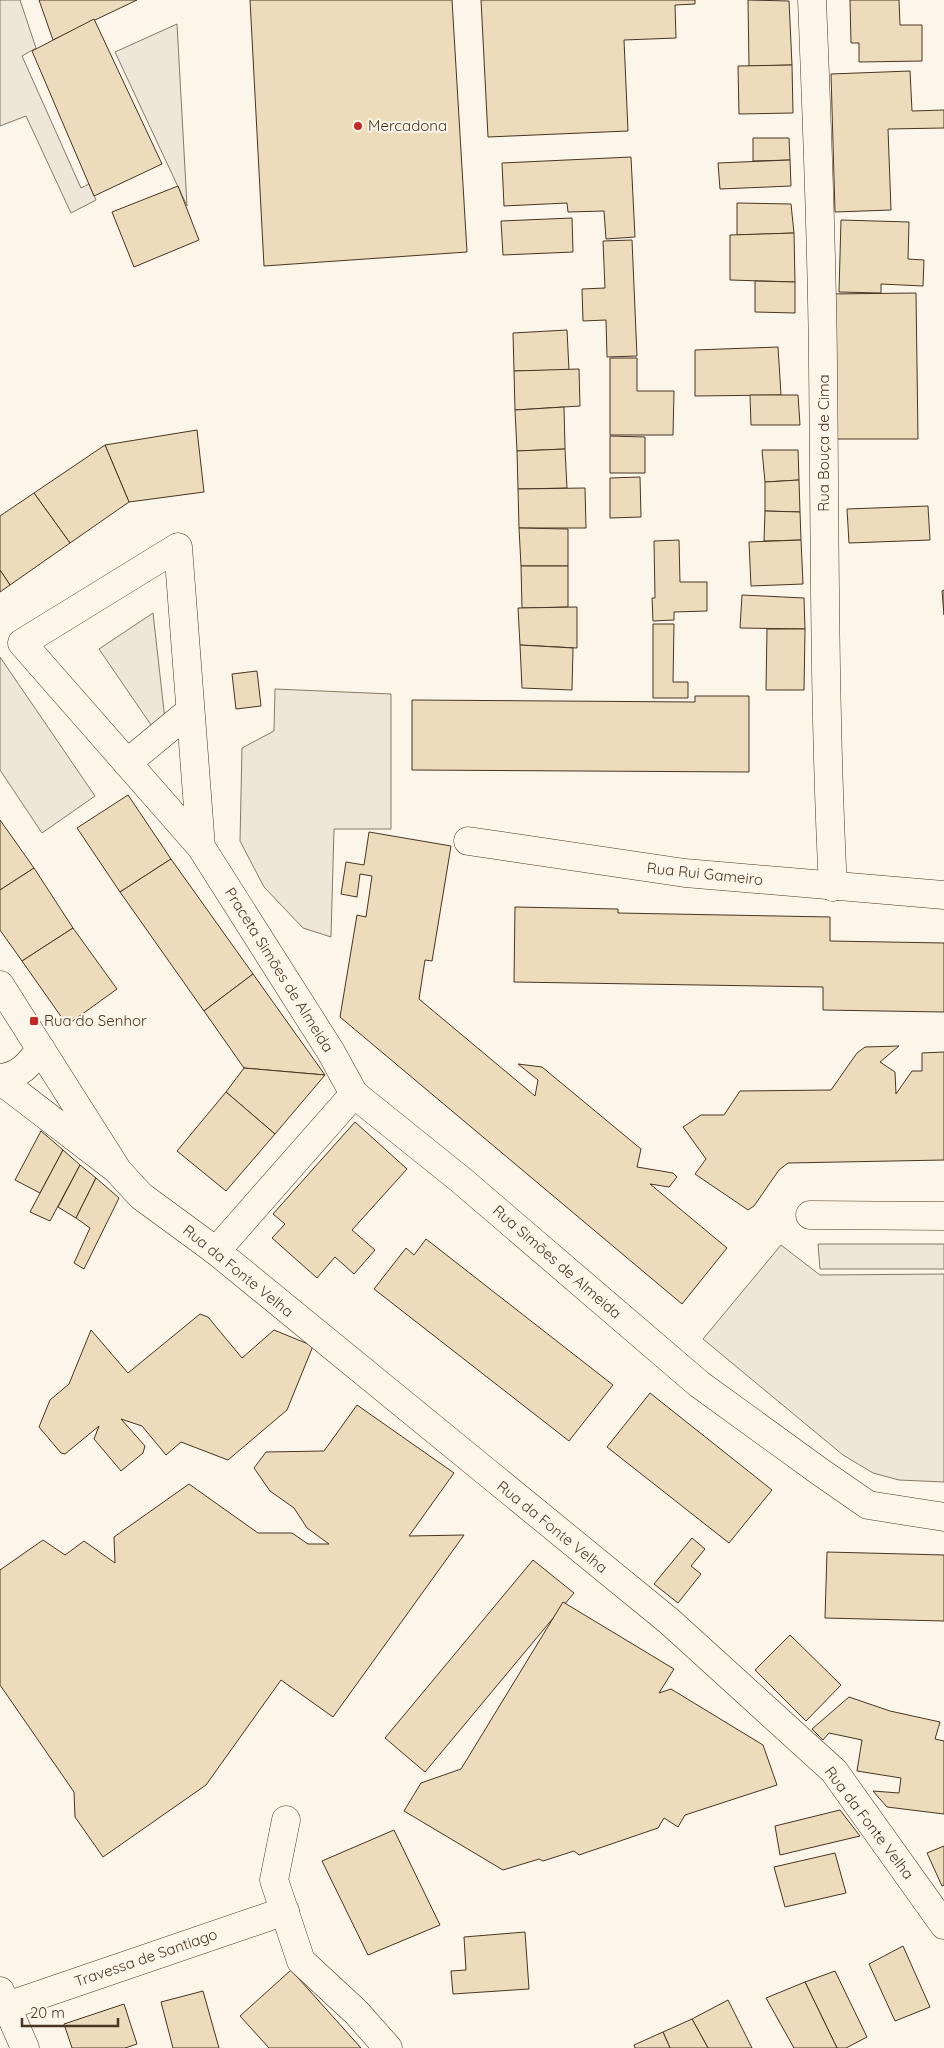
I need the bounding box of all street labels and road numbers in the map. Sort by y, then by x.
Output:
street label: Rua Bouça de Cima [814,374,833,512]
street label: Rua Rui Gameiro [646,858,764,889]
street label: Praceta Simões de Almeida [221,884,338,1056]
street label: Rua Simões de Almeida [489,1201,625,1323]
street label: Rua da Fonte Velha [179,1220,297,1321]
street label: Rua da Fonte Velha [493,1476,611,1577]
street label: Rua da Fonte Velha [821,1762,918,1883]
street label: Travessa de Santiago [72,1924,220,1991]

